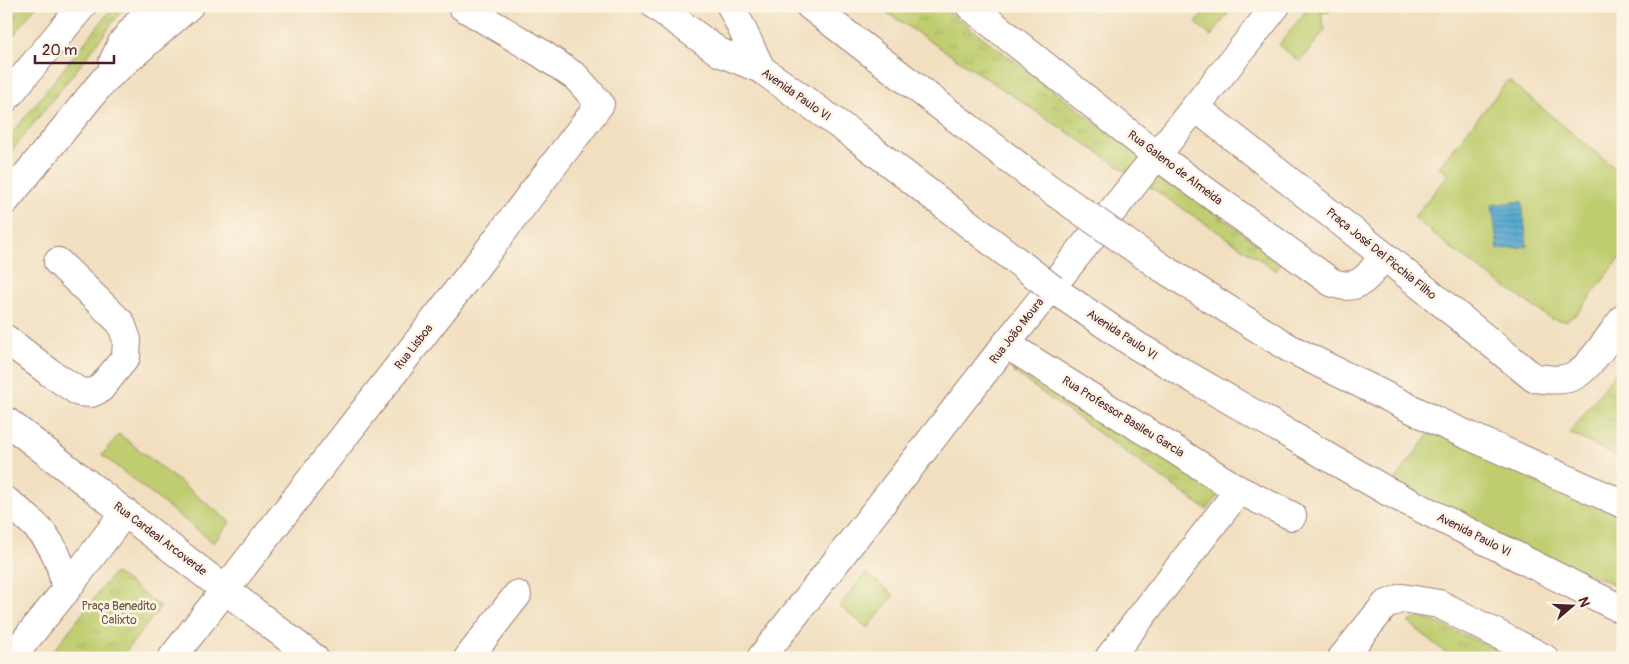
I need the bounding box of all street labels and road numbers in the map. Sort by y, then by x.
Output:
street label: Avenida Paulo VI [758,66,834,124]
street label: Rua Galeno de Almeida [1125,128,1226,209]
street label: Praça José Del Picchia Filho [1323,205,1440,303]
street label: Rua João Moura [987,295,1048,367]
street label: Avenida Paulo VI [1084,307,1160,363]
street label: Rua Lisboa [392,321,437,373]
street label: Rua Professor Basileu Garcia [1059,373,1187,461]
street label: Rua Cardeal Arcoverde [110,499,210,579]
street label: Avenida Paulo VI [1434,510,1514,560]

